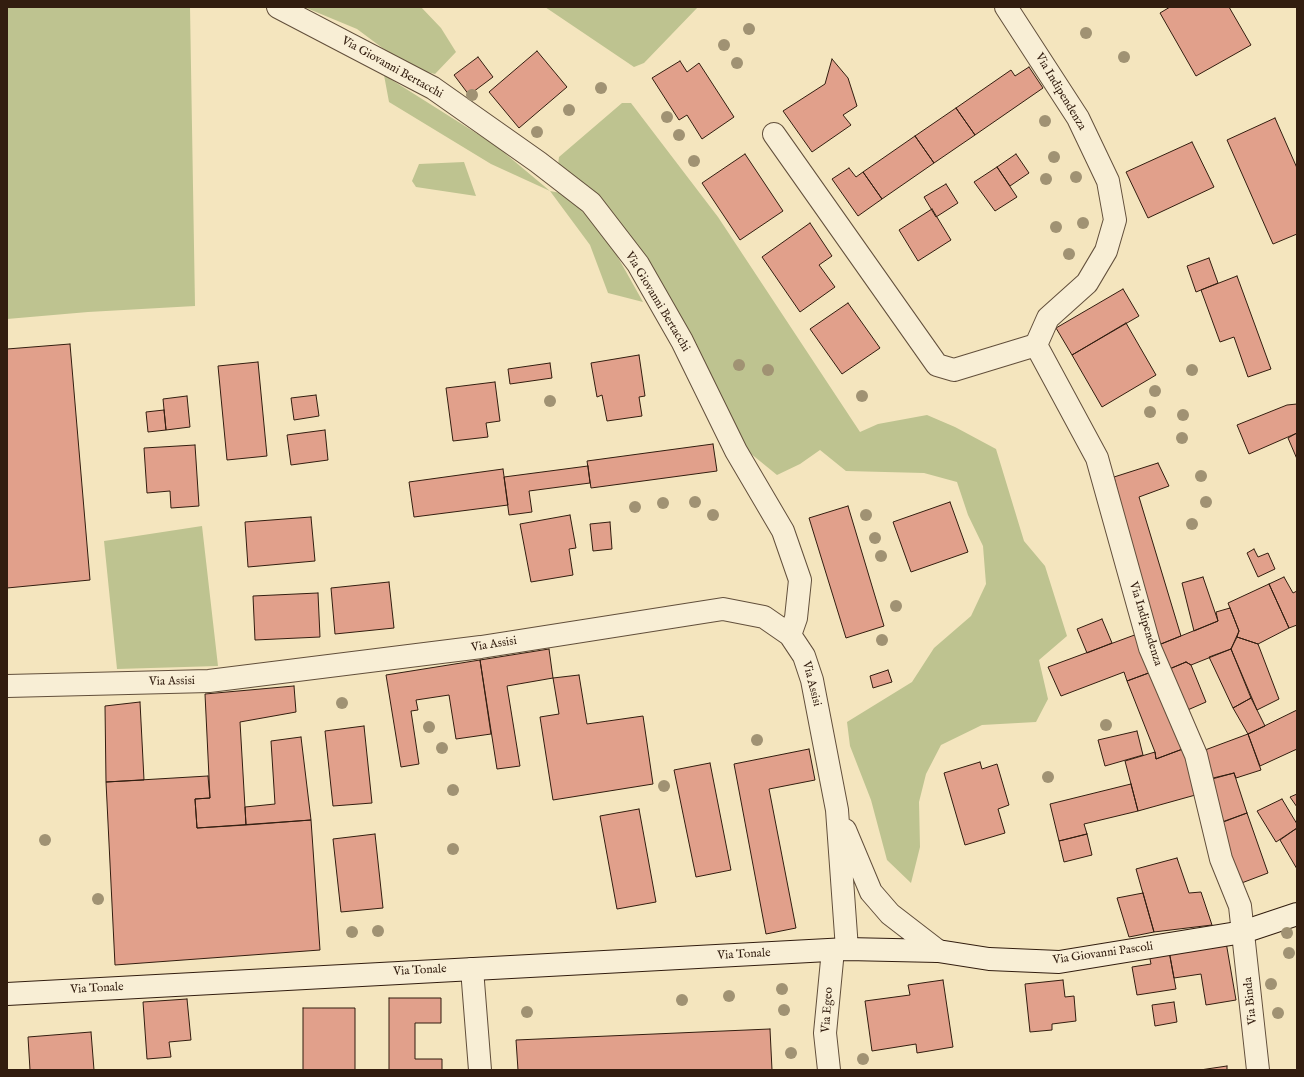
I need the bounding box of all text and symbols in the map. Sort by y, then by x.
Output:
street label: Via Giovanni Bertacchi [339,34,445,102]
street label: Via Indipendenza [1031,51,1089,133]
street label: Via Giovanni Bertacchi [621,249,693,355]
street label: Via Indipendenza [1125,580,1165,668]
street label: Via Assisi [470,634,518,656]
street label: Via Assisi [798,660,824,708]
street label: Via Assisi [149,674,195,690]
street label: Via Giovanni Pascoli [1052,940,1154,968]
street label: Via Tonale [717,946,771,964]
street label: Via Tonale [393,962,447,980]
street label: Via Binda [1241,976,1261,1026]
street label: Via Tonale [70,980,124,998]
street label: Via Egeo [819,987,837,1033]

